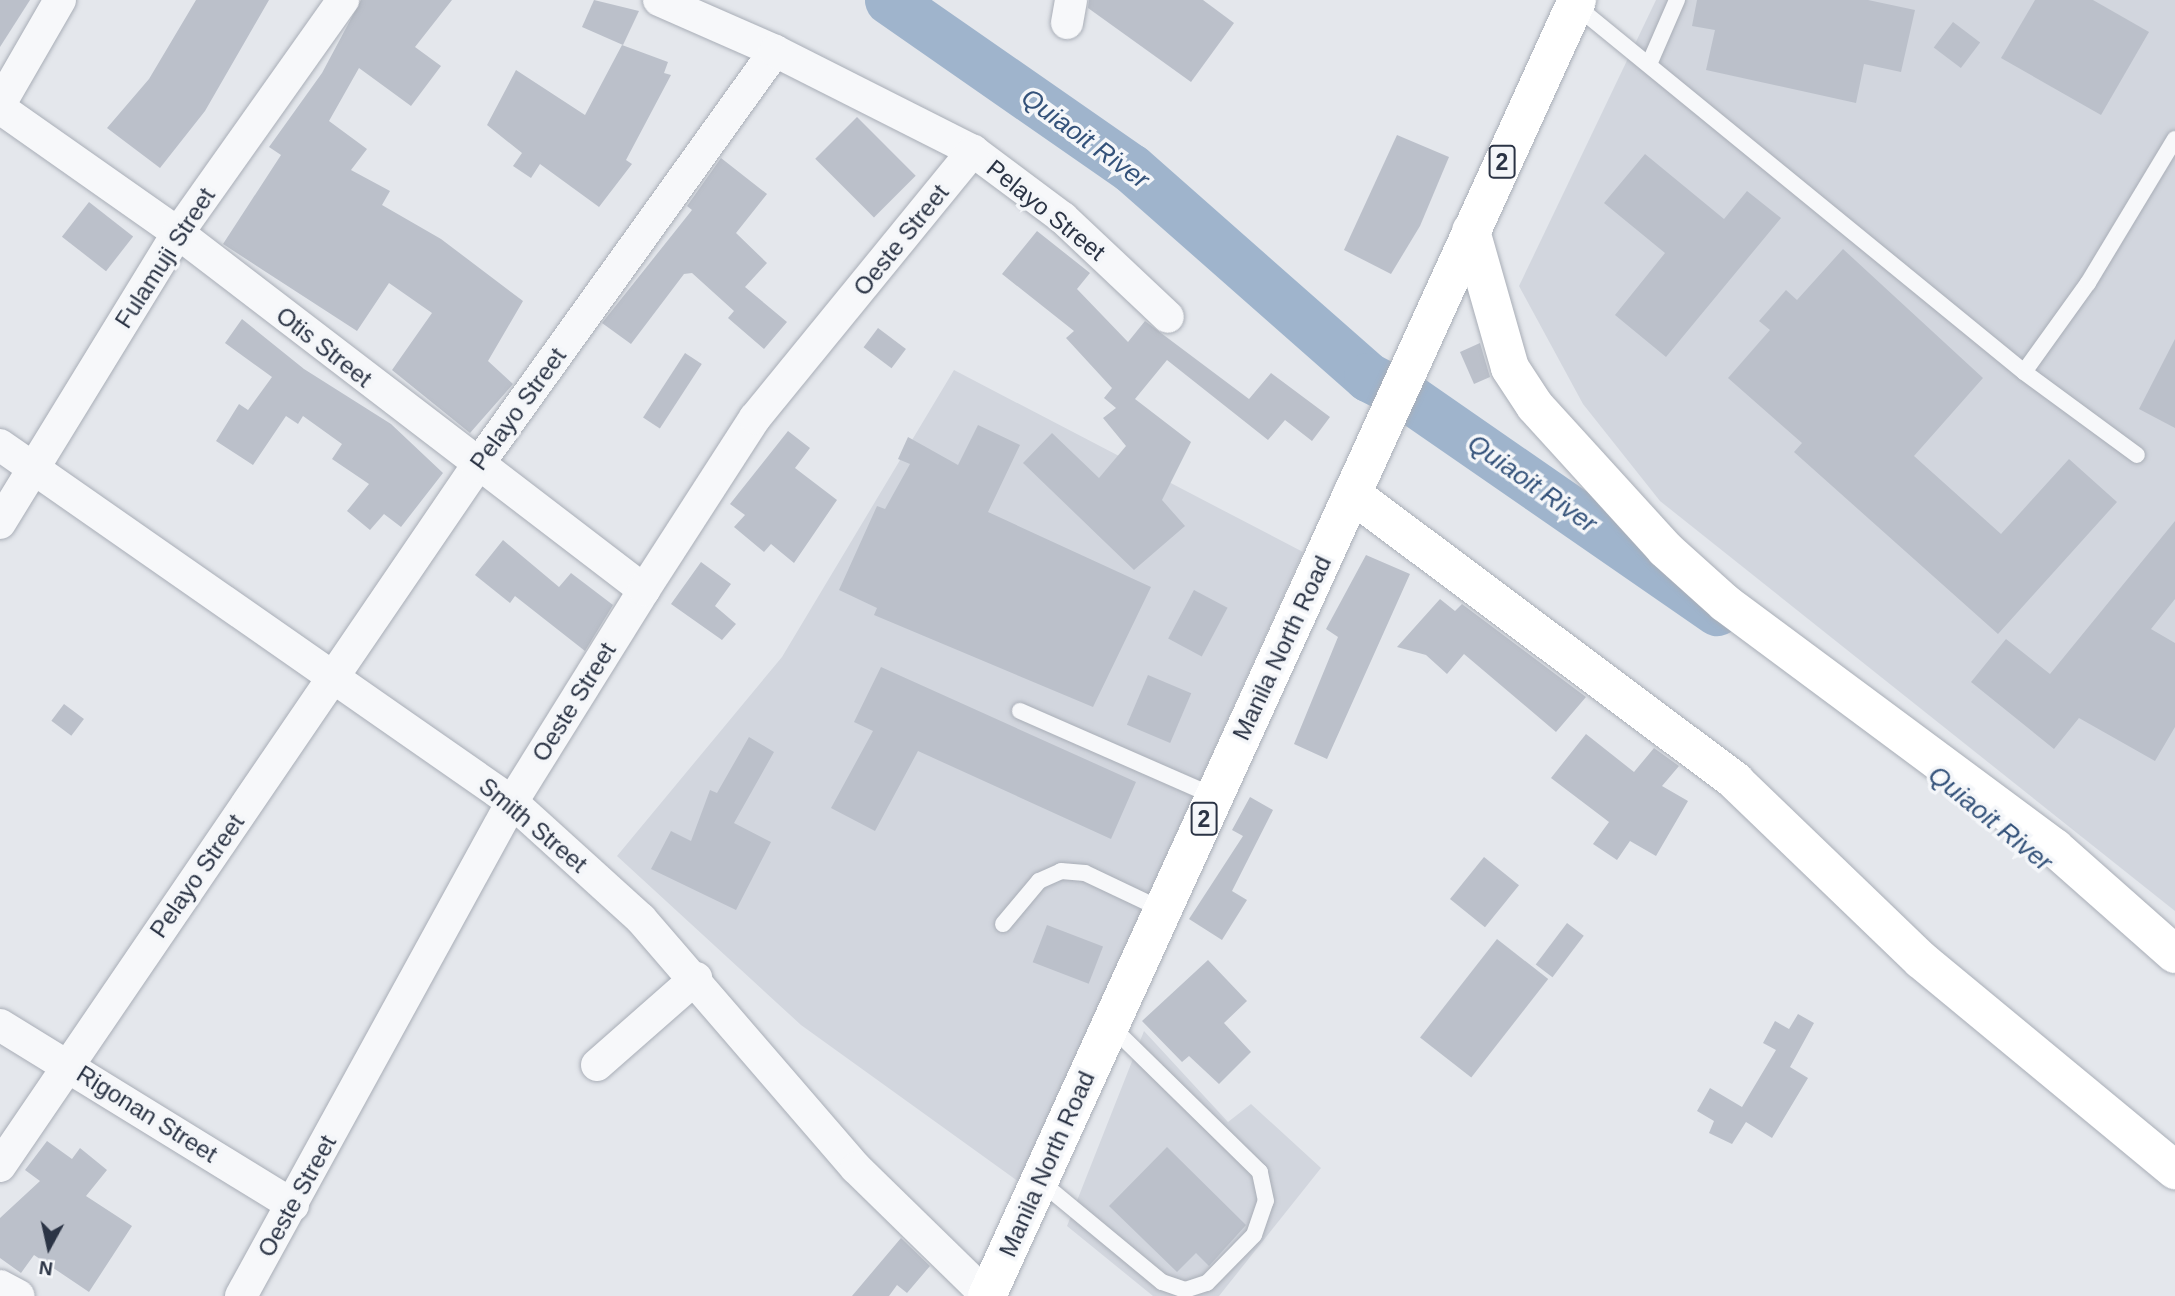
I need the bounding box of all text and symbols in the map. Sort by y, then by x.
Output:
water label: Quiaoit River [1015,82,1155,196]
road number: 2 [1488,142,1516,182]
street label: Pelayo Street [981,153,1111,267]
street label: Oeste Street [847,179,955,301]
street label: Fulamuji Street [109,182,221,334]
street label: Otis Street [270,301,378,393]
street label: Pelayo Street [464,342,572,476]
water label: Quiaoit River [1462,428,1602,540]
street label: Manila North Road [1227,551,1337,745]
street label: Oeste Street [526,637,622,767]
water label: Quiaoit River [1922,760,2058,878]
street label: Smith Street [473,772,593,878]
road number: 2 [1190,800,1218,838]
street label: Pelayo Street [144,809,250,943]
street label: Rigonan Street [71,1059,223,1169]
street label: Manila North Road [993,1067,1101,1261]
street label: Oeste Street [252,1130,342,1262]
north arrow [14,1212,84,1282]
text: N [38,1257,54,1280]

